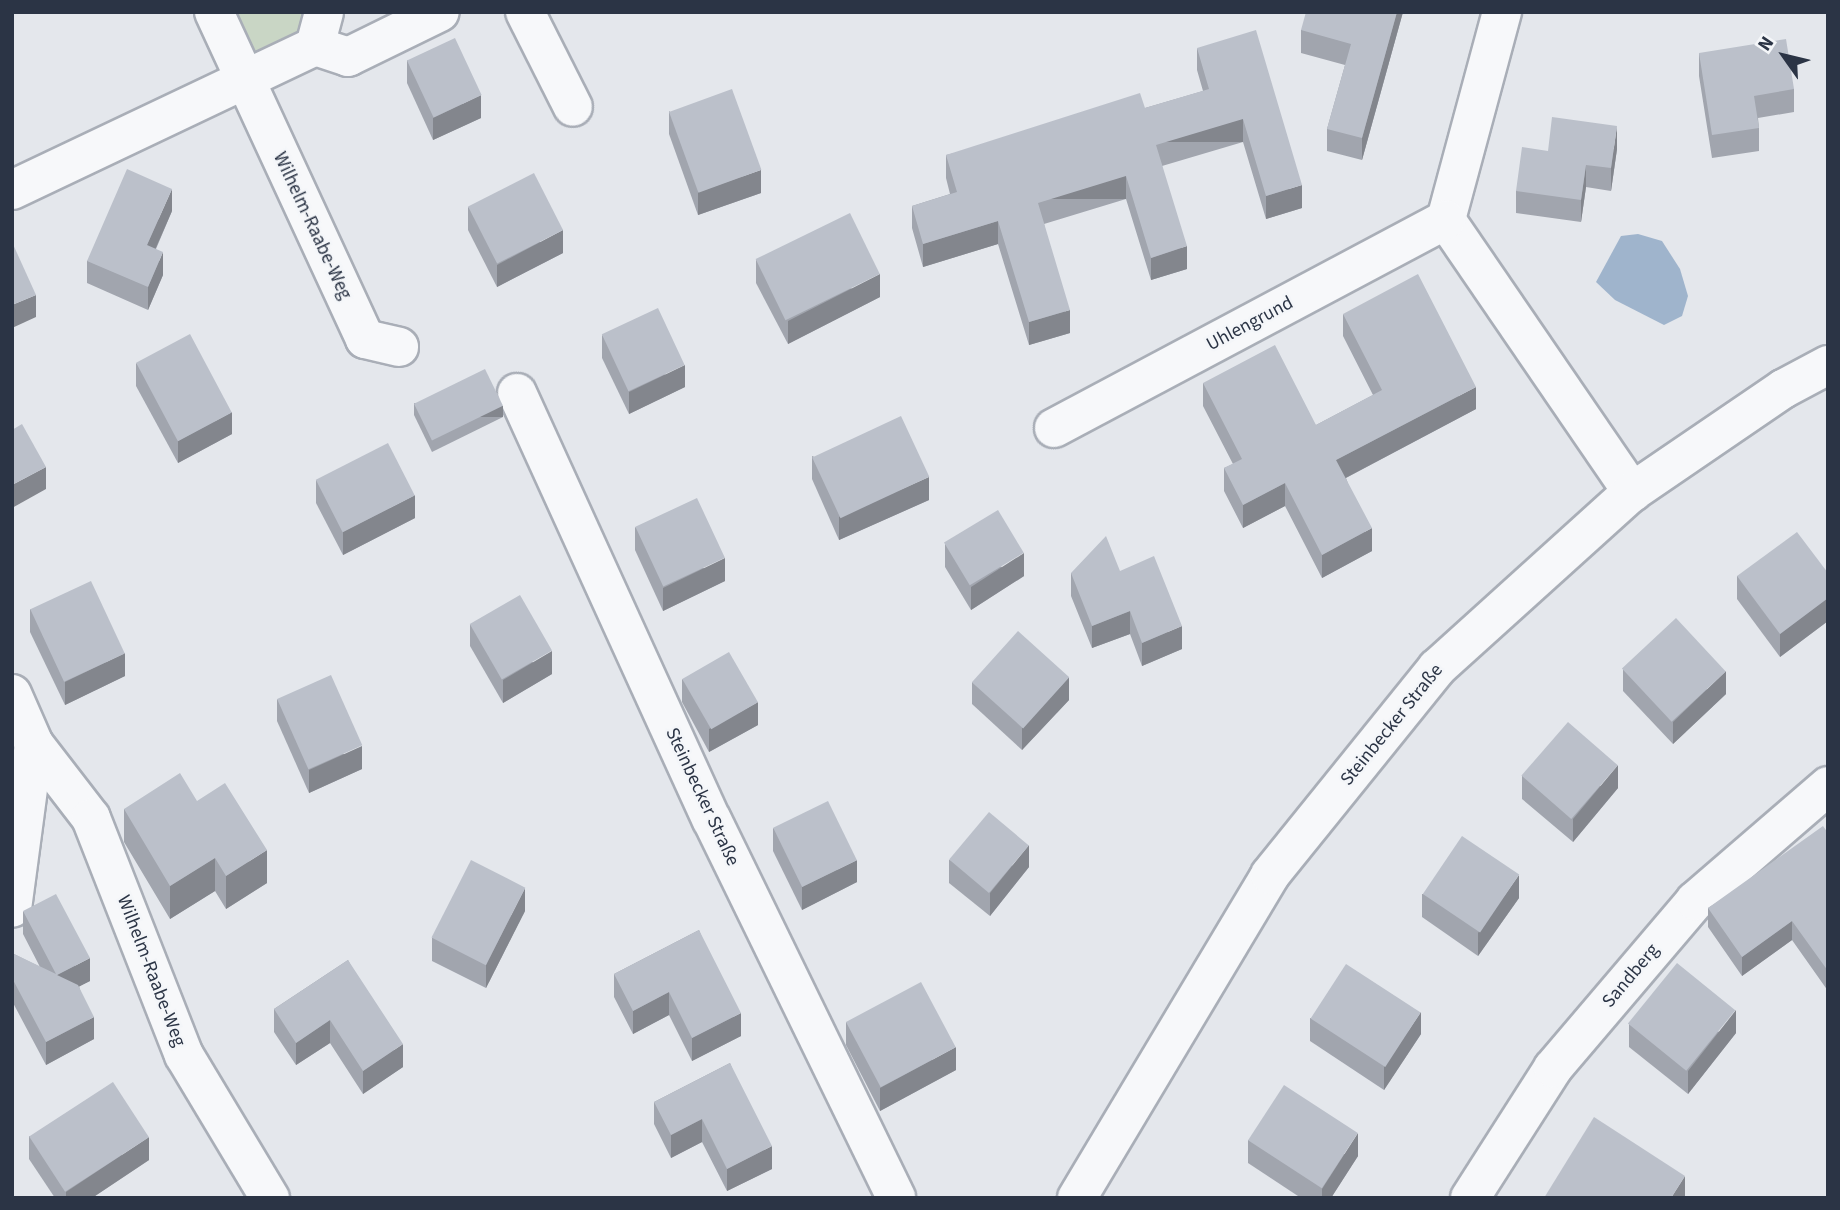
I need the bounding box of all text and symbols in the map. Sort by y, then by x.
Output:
north arrow [1749,21,1819,91]
text: N [1751,31,1781,57]
street label: Wilhelm-Raabe-Weg [268,149,356,303]
street label: Uhlengrund [1203,292,1297,356]
street label: Steinbecker Straße [1336,660,1448,790]
street label: Steinbecker Straße [660,724,744,870]
street label: Wilhelm-Raabe-Weg [112,892,190,1050]
street label: Sandberg [1598,939,1664,1013]

